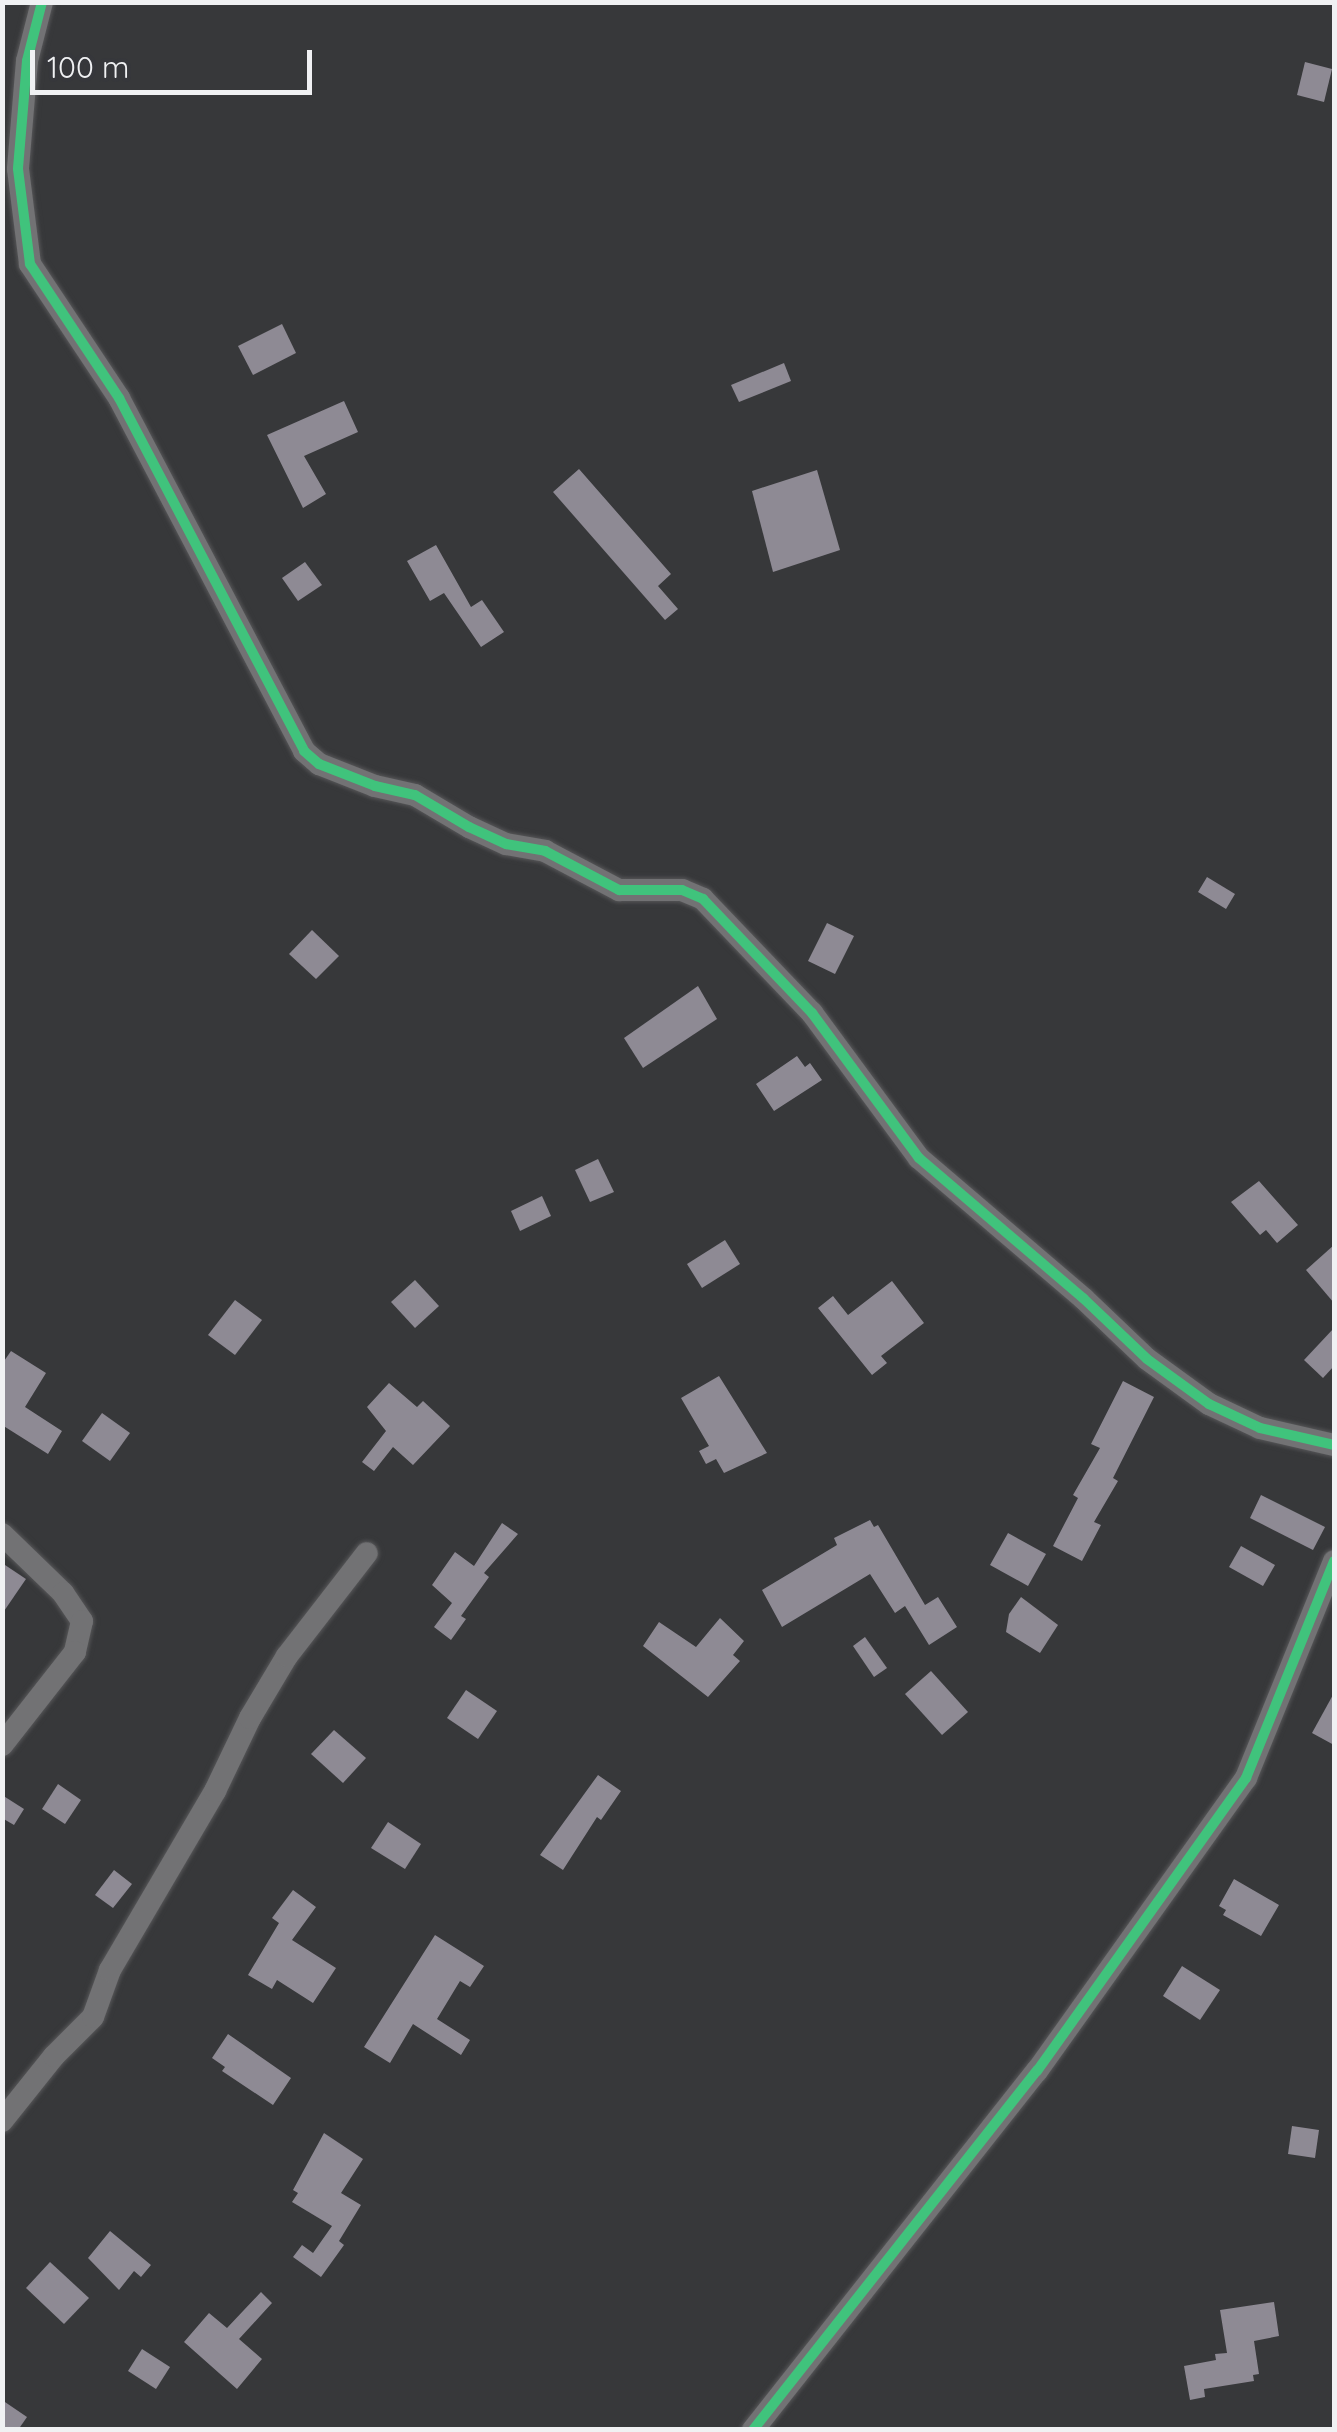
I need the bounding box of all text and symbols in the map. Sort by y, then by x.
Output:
scale bar [35,30,318,92]
text: 100 m [47,48,129,86]

